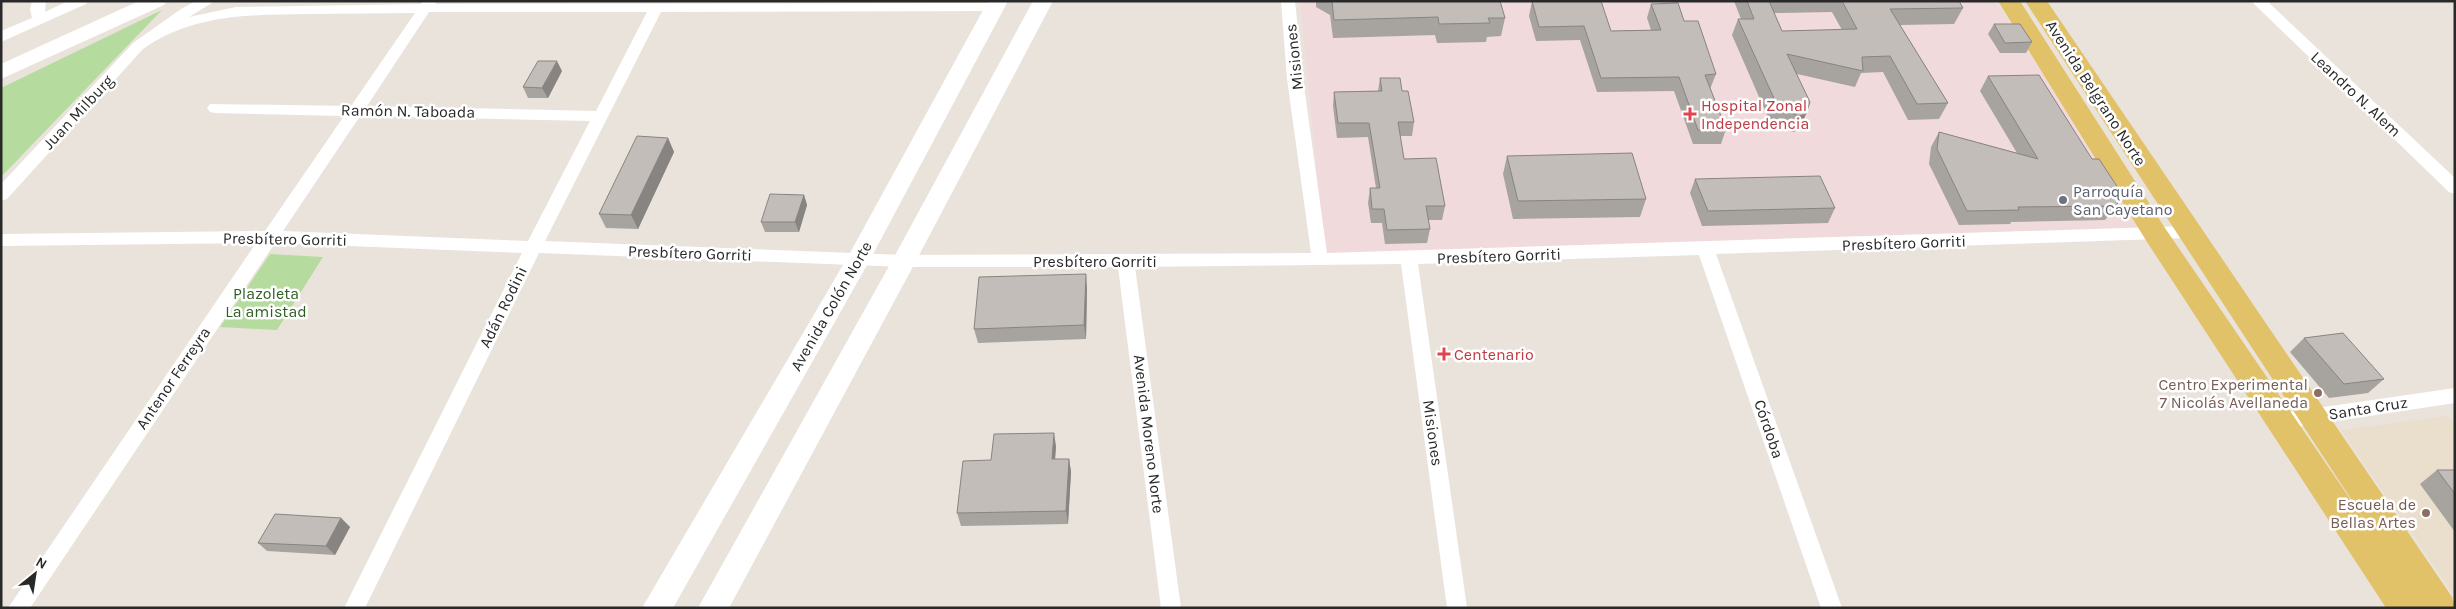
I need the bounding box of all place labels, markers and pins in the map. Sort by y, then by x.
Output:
place label: Hospital Zonal Independencia [1701,96,1809,133]
marker: Hospital Zonal Independencia [1683,107,1697,121]
place label: Parroquía San Cayetano [2073,182,2172,219]
marker: Parroquía San Cayetano [2057,194,2069,206]
place label: Centenario [1454,345,1534,364]
marker: Centenario [1438,348,1450,360]
place label: Centro Experimental 7 Nicolás Avellaneda [2159,375,2308,412]
marker: Centro Experimental 7 Nicolás Avellaneda [2312,387,2324,399]
place label: Escuela de Bellas Artes [2330,495,2416,532]
marker: Escuela de Bellas Artes [2420,507,2432,519]

